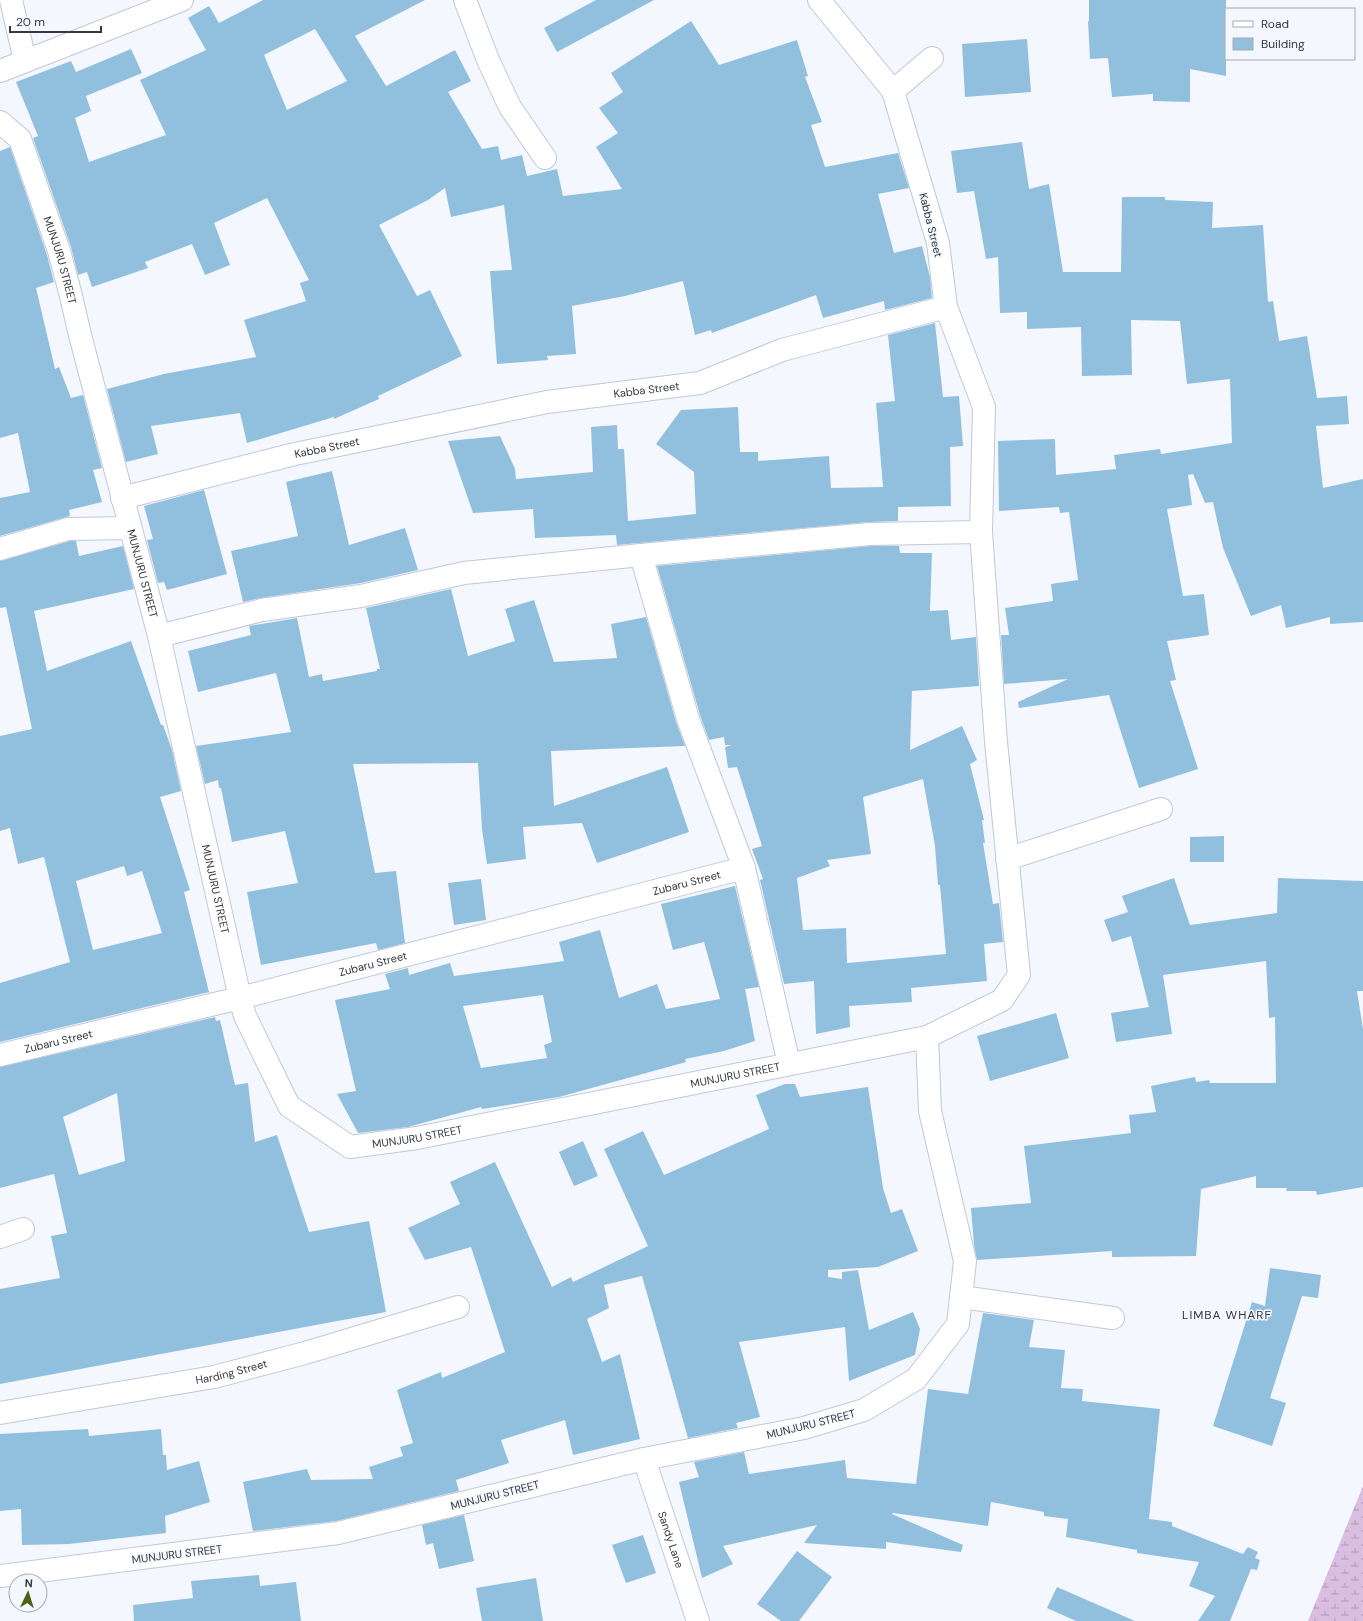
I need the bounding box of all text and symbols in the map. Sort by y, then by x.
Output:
scale bar [10,8,101,34]
legend [1225,8,1355,60]
text: 20 m [16,14,45,30]
text: Road [1261,16,1289,32]
text: Building [1261,36,1305,52]
street label: Kabba Street [916,191,946,259]
street label: MUNJURU STREET [40,214,80,306]
street label: Kabba Street [613,379,680,401]
street label: Kabba Street [293,434,361,461]
street label: MUNJURU STREET [124,528,161,619]
street label: MUNJURU STREET [199,843,232,935]
street label: Zubaru Street [651,867,722,898]
street label: Zubaru Street [337,948,408,979]
street label: Zubaru Street [23,1026,94,1056]
street label: MUNJURU STREET [689,1059,781,1091]
street label: MUNJURU STREET [371,1122,463,1151]
district label: LIMBA WHARF [1182,1307,1272,1323]
street label: Harding Street [194,1356,269,1387]
street label: MUNJURU STREET [765,1406,857,1442]
street label: MUNJURU STREET [449,1477,541,1513]
street label: Sandy Lane [655,1509,687,1570]
street label: MUNJURU STREET [131,1542,223,1566]
north arrow [8,1573,48,1613]
text: N [24,1576,33,1590]

